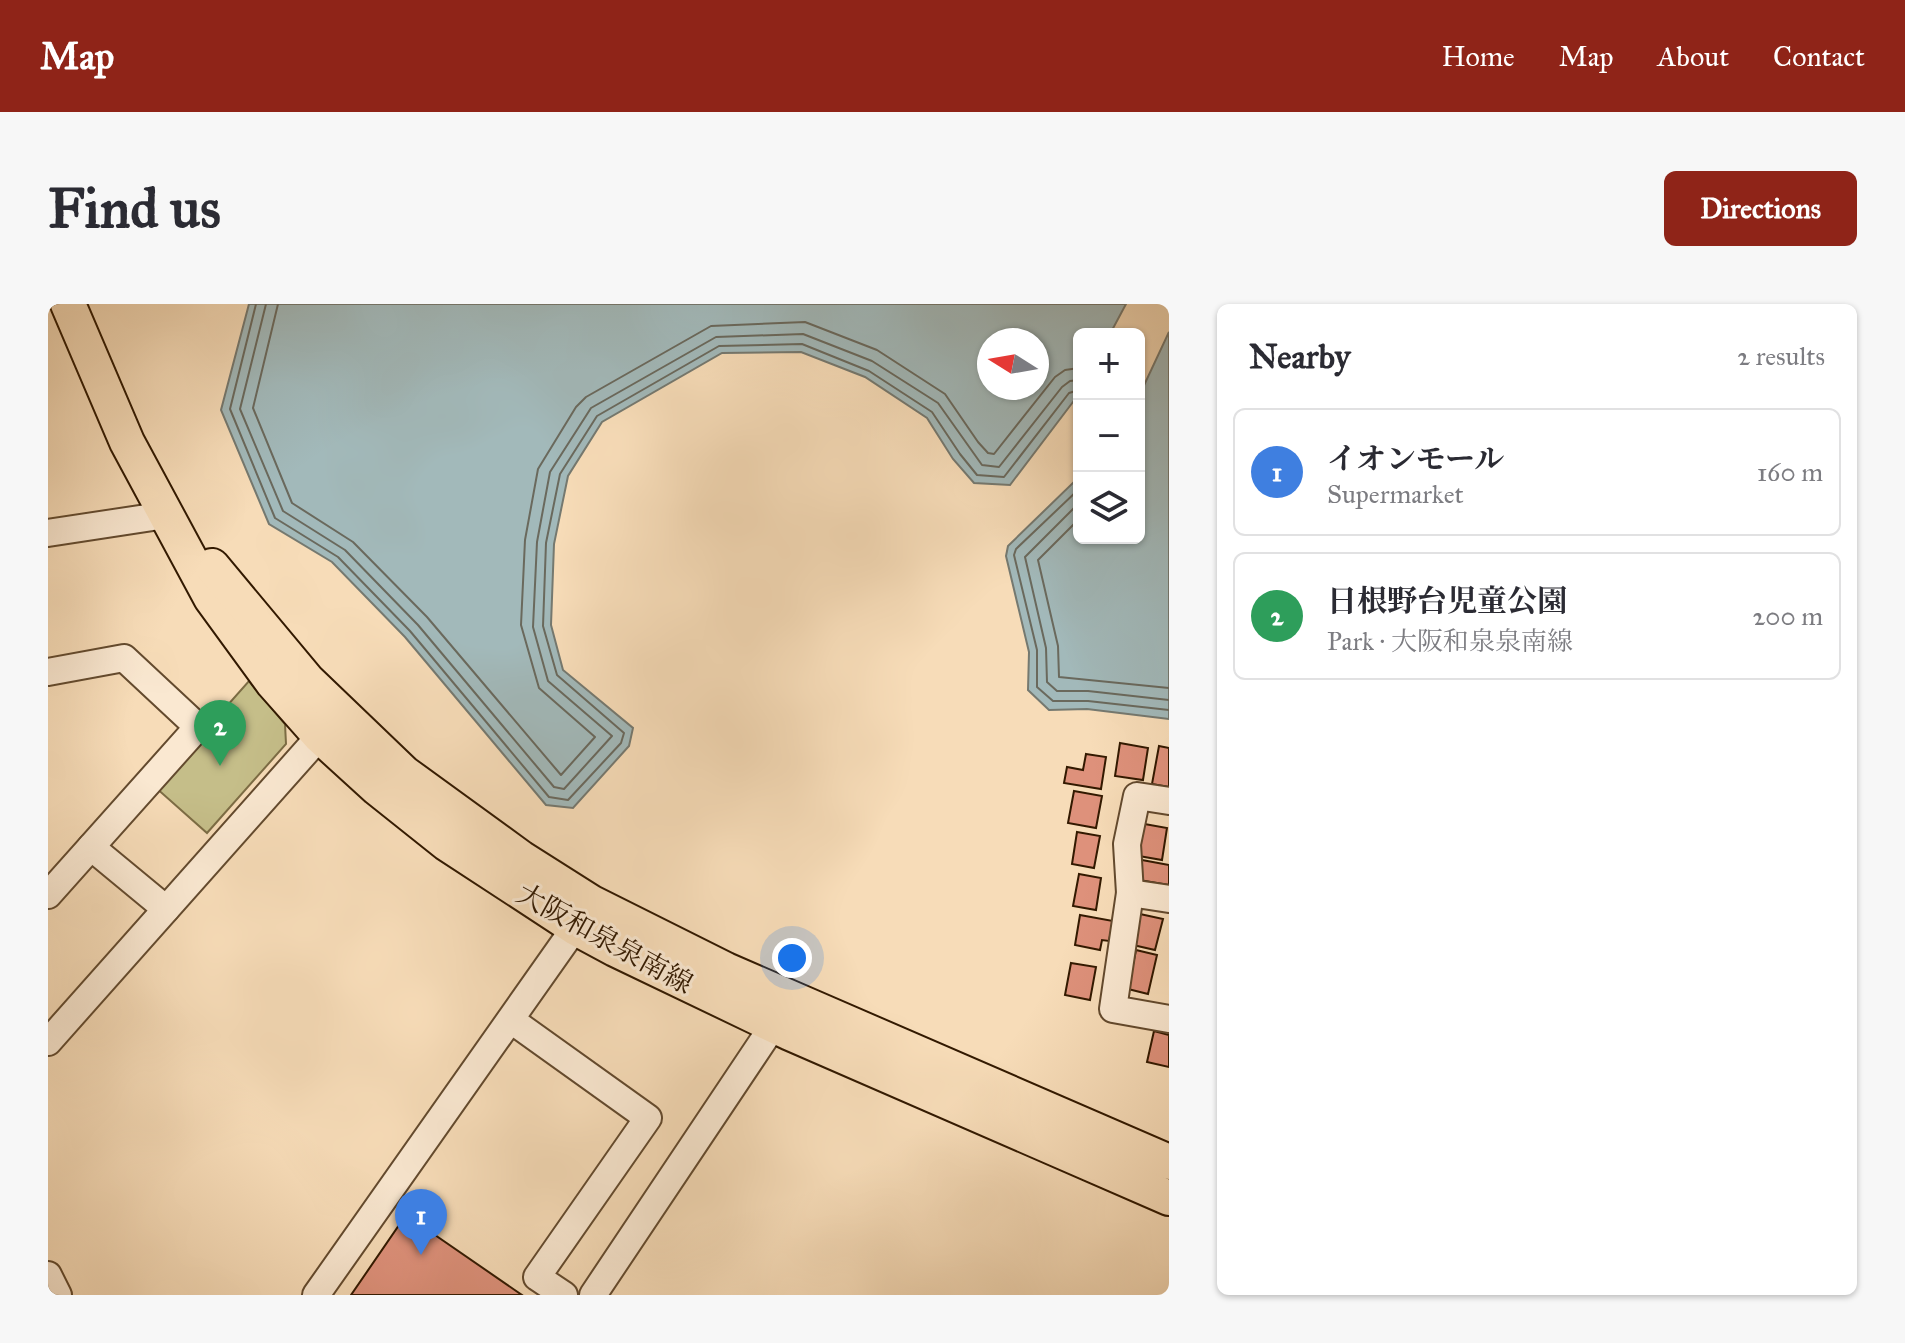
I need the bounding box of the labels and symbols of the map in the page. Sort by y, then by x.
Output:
north arrow [977,328,1049,400]
pin: 2 [194,700,246,766]
street label: 大阪和泉泉南線 [511,876,699,1001]
your location [772,938,812,978]
pin: 1 [395,1189,447,1255]

